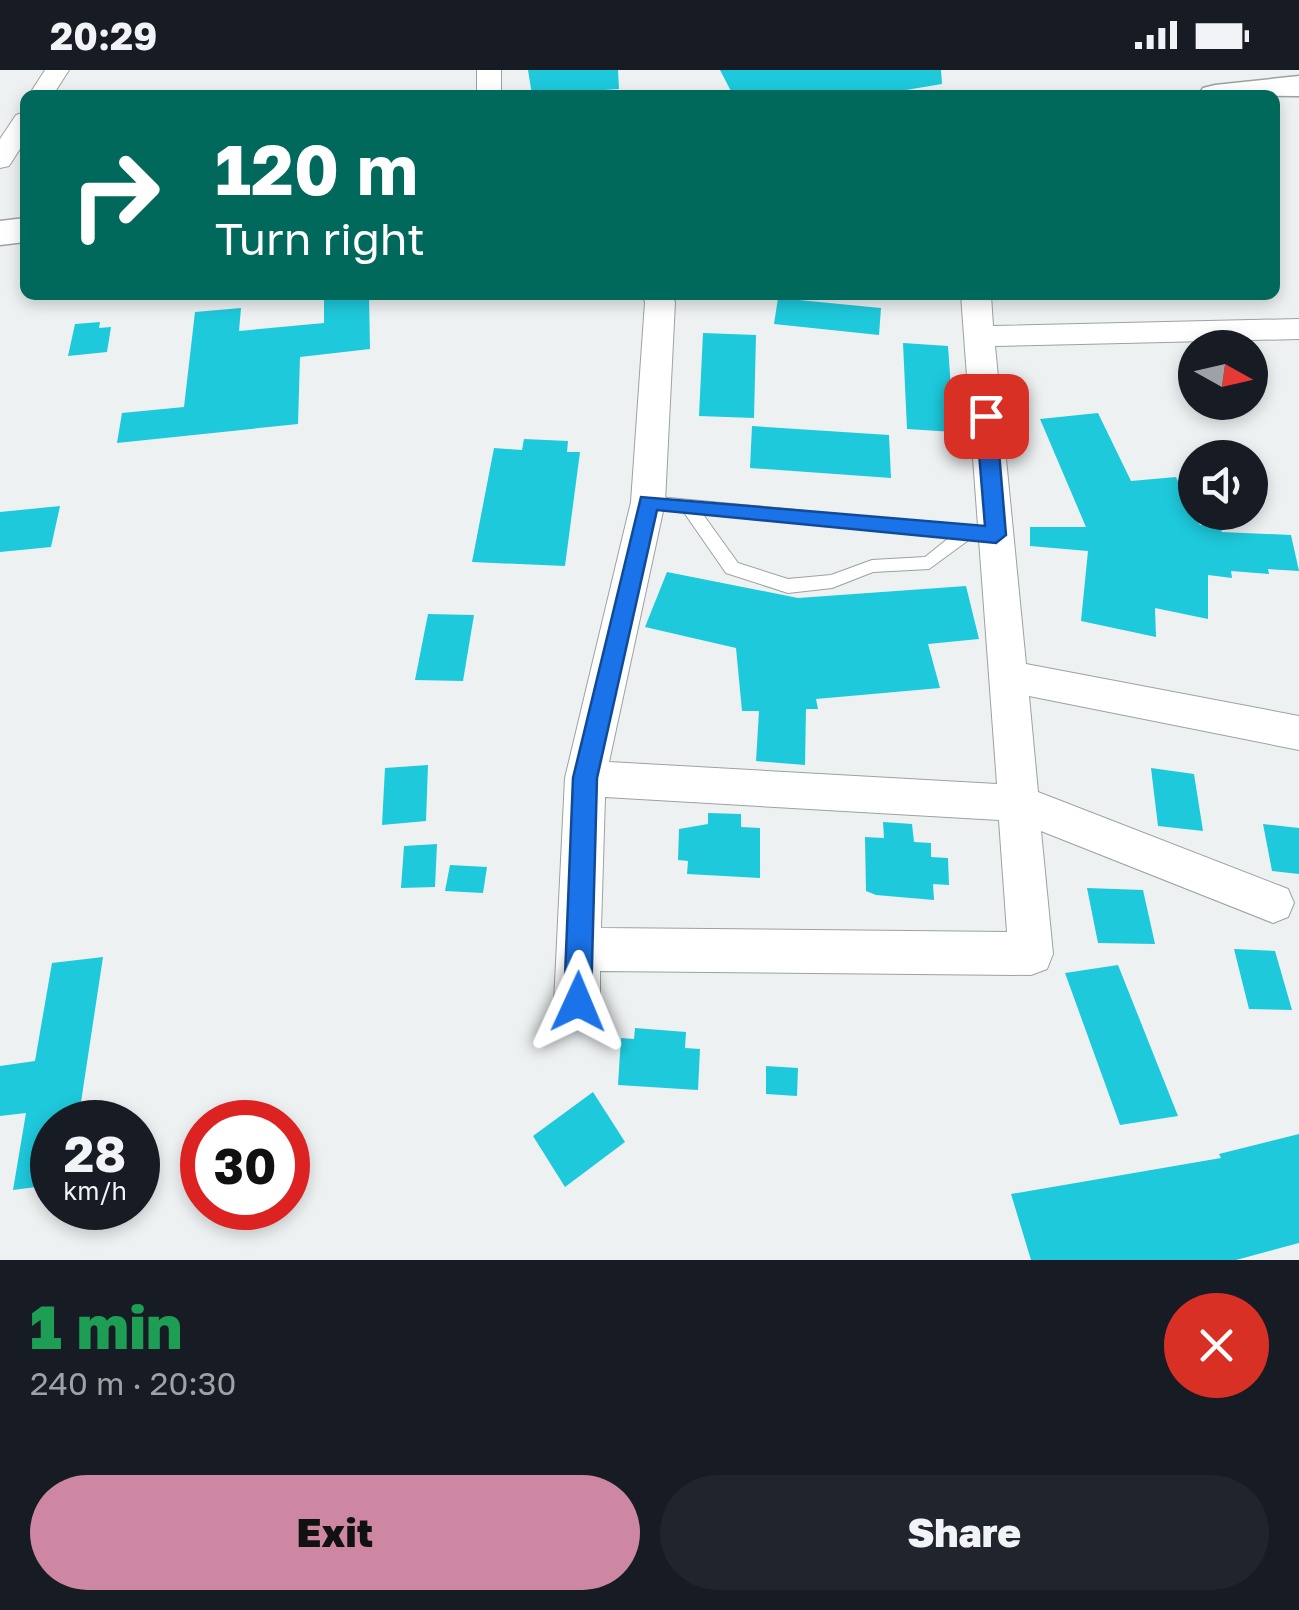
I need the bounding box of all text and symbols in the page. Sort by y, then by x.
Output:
text: 20:29 [50,13,157,58]
text: 120 m [215,126,418,210]
icon: right [50,130,180,260]
text: Turn right [215,211,425,265]
north arrow [1178,330,1268,420]
map controls [1178,330,1268,530]
pin [944,374,1029,459]
icon: arrive [959,389,1014,444]
button: sound [1178,440,1268,530]
position arrow [526,950,630,1054]
speed limit sign: 30 [180,1100,310,1230]
text: 28 [64,1123,126,1183]
text: km/h [63,1175,127,1206]
text: 1 min [30,1290,182,1362]
button: close [1164,1293,1269,1398]
text: 240 m · 20:30 [30,1364,236,1402]
button: Exit [30,1475,640,1590]
button: Share [660,1475,1269,1590]

